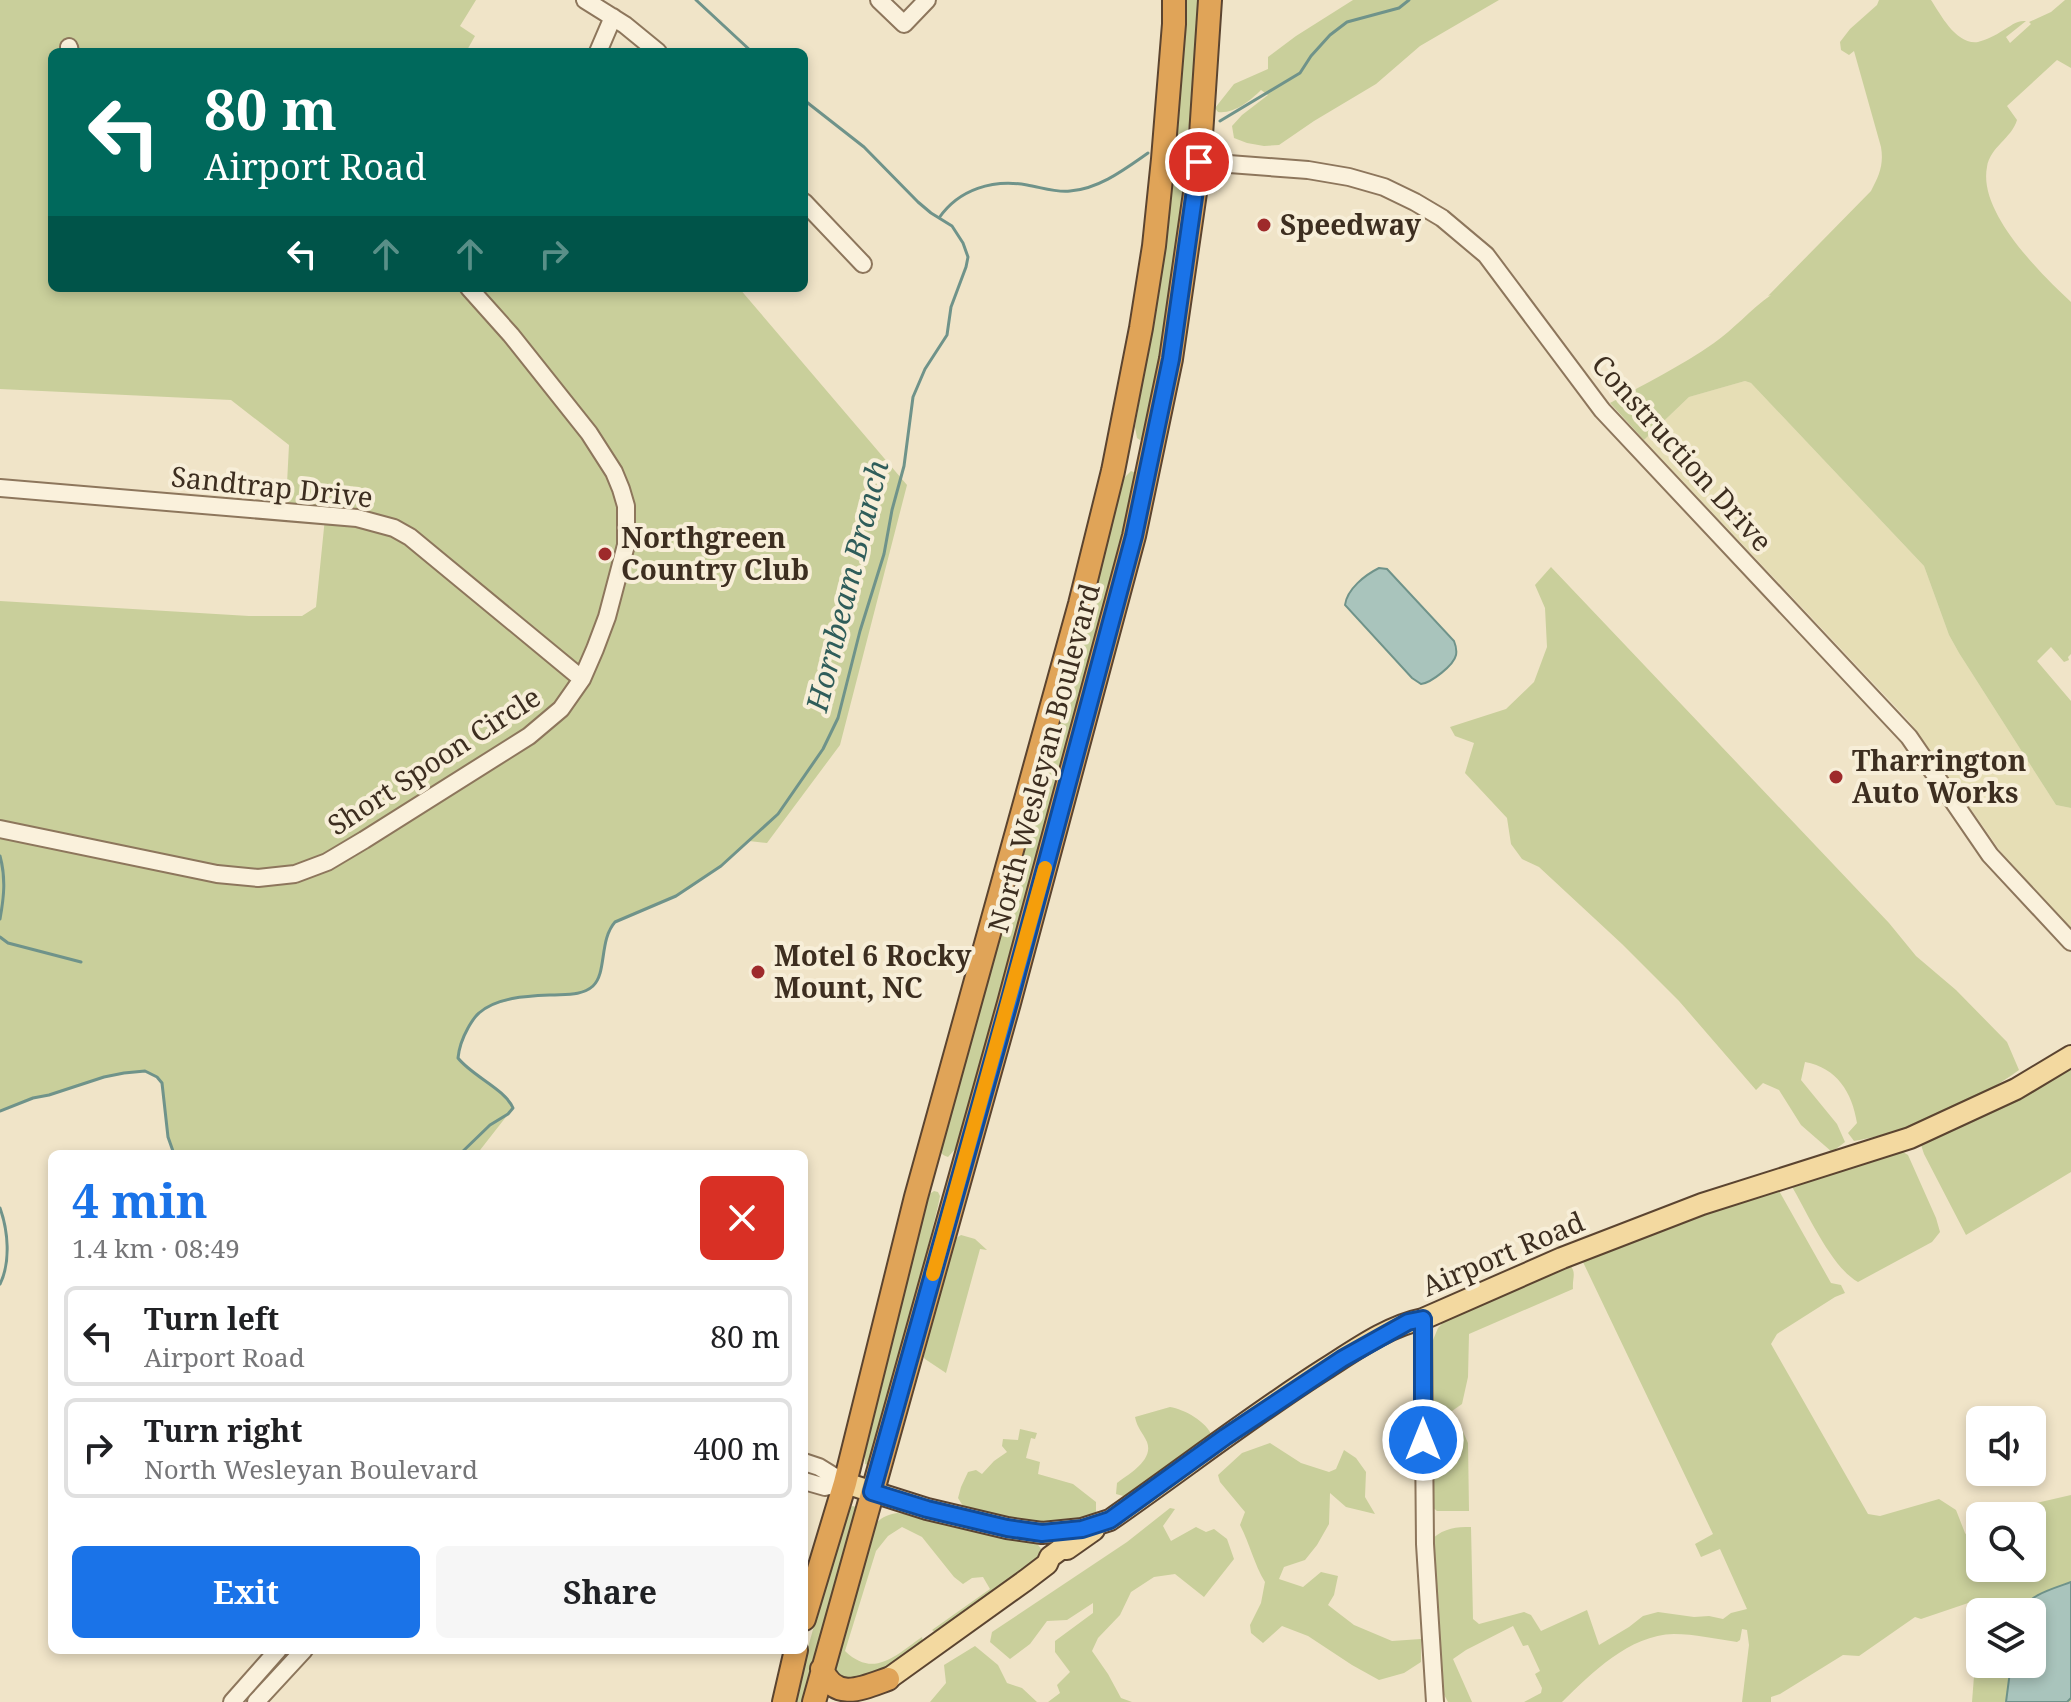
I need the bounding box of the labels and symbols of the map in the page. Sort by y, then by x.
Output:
pin [1165,128,1233,196]
place label: Speedway [1280,205,1422,243]
marker: Speedway [1255,216,1273,234]
street label: Construction Drive [1584,346,1781,559]
water label: Hornbeam Branch [795,456,898,717]
street label: Sandtrap Drive [169,457,375,515]
place label: Northgreen Country Club [621,518,809,588]
marker: Northgreen Country Club [596,545,614,563]
street label: North Wesleyan Boulevard [978,579,1108,936]
street label: Short Spoon Circle [320,677,547,843]
place label: Tharrington Auto Works [1852,741,2026,811]
marker: Tharrington Auto Works [1827,768,1845,786]
place label: Motel 6 Rocky Mount, NC [774,936,972,1006]
marker: Motel 6 Rocky Mount, NC [749,963,767,981]
street label: Airport Road [1416,1202,1590,1304]
position arrow [1381,1398,1465,1482]

